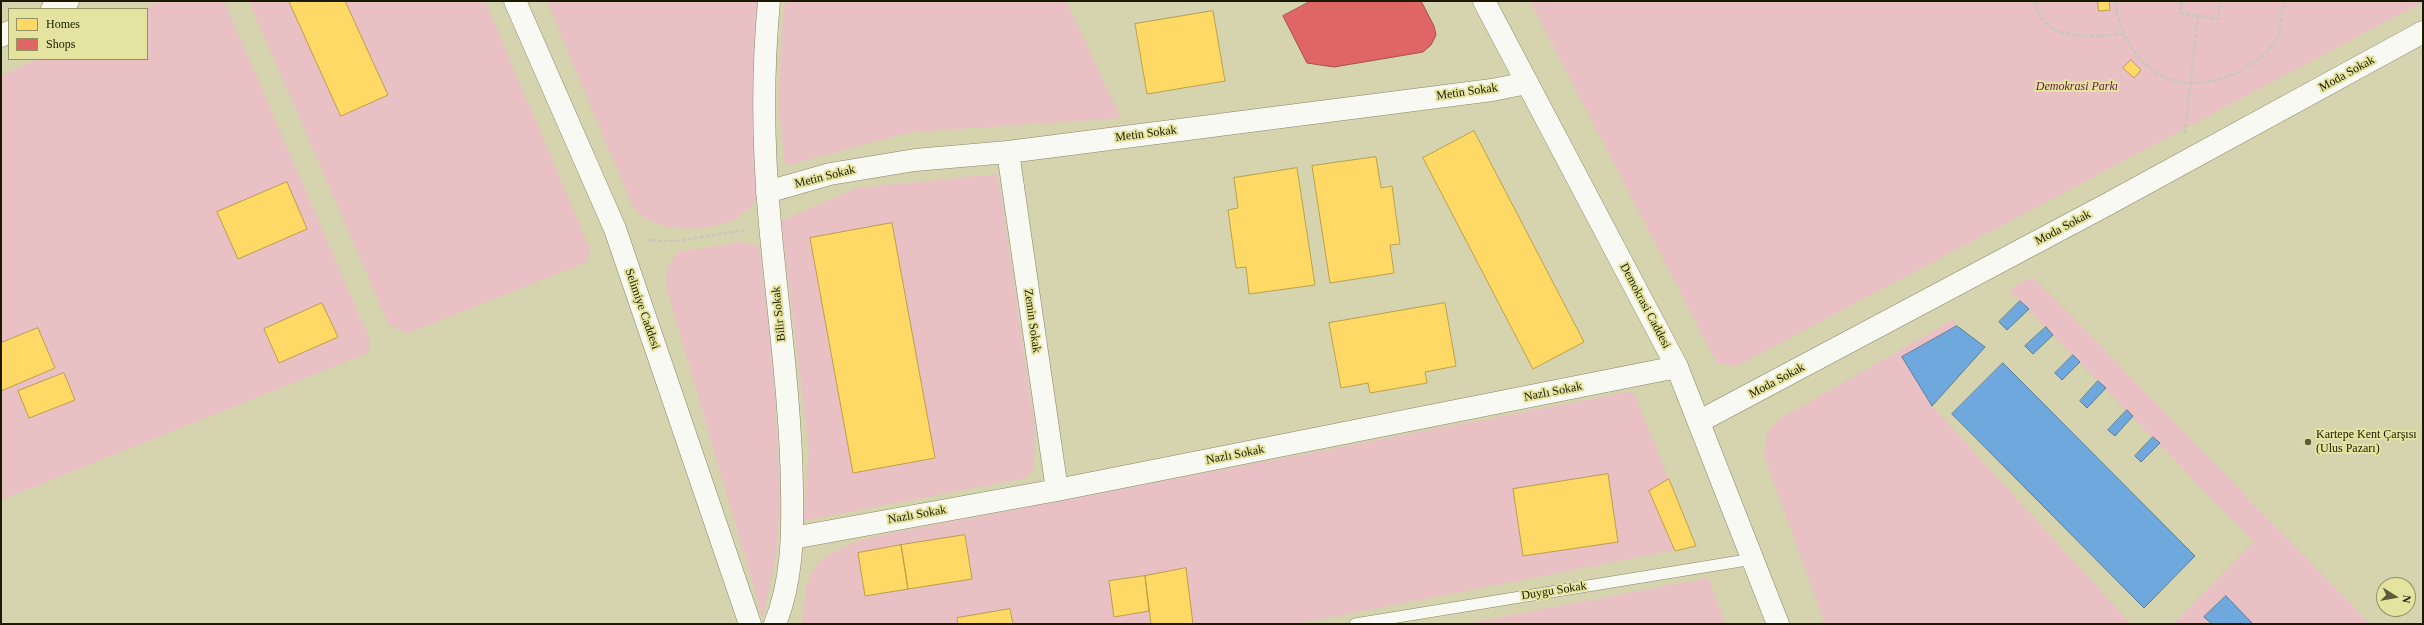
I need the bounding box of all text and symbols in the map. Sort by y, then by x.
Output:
legend [8,8,148,60]
text: Homes [46,17,80,31]
text: Shops [46,37,75,51]
street label: Moda Sokak [2317,53,2377,95]
park label: Demokrasi Parkı [2036,80,2118,94]
street label: Metin Sokak [1435,81,1499,103]
street label: Metin Sokak [1115,123,1177,145]
street label: Metin Sokak [793,163,857,191]
street label: Moda Sokak [2033,207,2093,249]
street label: Demokrasi Caddesi [1617,261,1673,351]
street label: Selimiye Caddesi [621,267,663,351]
street label: Bilir Sokak [769,286,789,342]
street label: Zemin Sokak [1020,288,1044,354]
street label: Moda Sokak [1747,360,1807,402]
street label: Nazlı Sokak [1523,379,1583,405]
place label: Kartepe Kent Çarşısı (Ulus Pazarı) [2316,428,2417,456]
marker: Kartepe Kent Çarşısı (Ulus Pazarı) [2303,437,2313,447]
street label: Nazlı Sokak [1205,442,1265,468]
street label: Nazlı Sokak [887,503,947,527]
north arrow [2376,577,2416,617]
street label: Duygu Sokak [1520,579,1588,603]
text: N [2400,594,2413,604]

